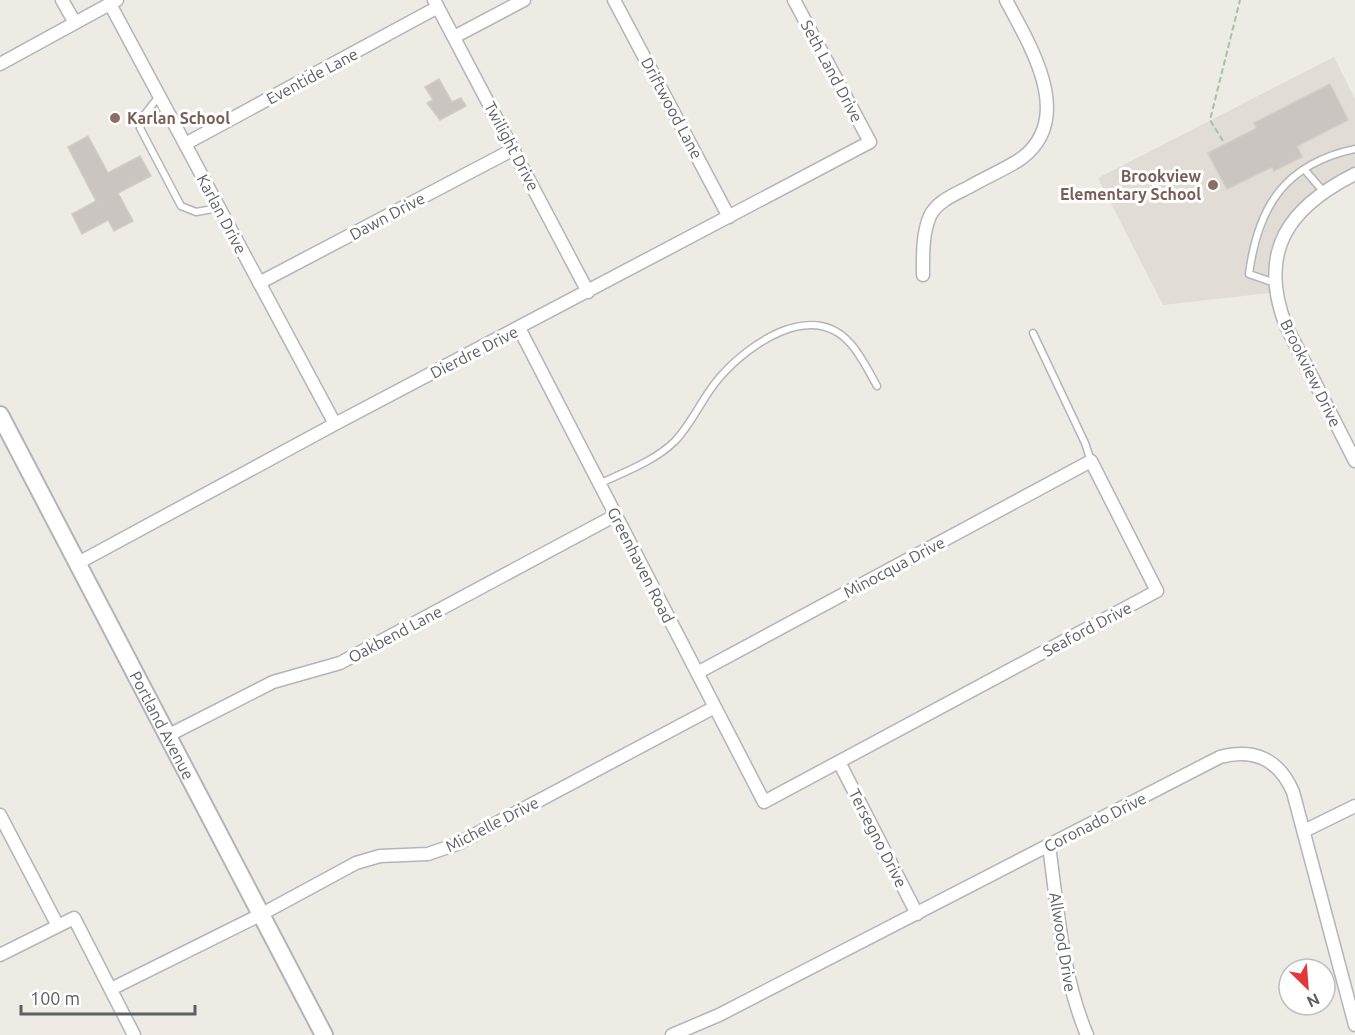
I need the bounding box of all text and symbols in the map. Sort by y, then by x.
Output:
street label: Seth Land Drive [798,17,866,125]
street label: Eventide Lane [263,44,361,108]
street label: Driftwood Lane [638,54,706,162]
street label: Twilight Drive [481,98,543,194]
place label: Karlan School [127,109,230,127]
marker: Karlan School [108,111,122,125]
place label: Brookview Elementary School [1060,167,1201,203]
street label: Karlan Drive [194,171,250,257]
marker: Brookview Elementary School [1206,178,1220,192]
street label: Dawn Drive [346,189,428,243]
street label: Brookview Drive [1277,316,1345,430]
street label: Dierdre Drive [427,322,521,382]
street label: Greenhaven Road [604,504,678,626]
street label: Minocqua Drive [840,533,948,601]
street label: Seaford Drive [1040,598,1134,660]
street label: Oakbend Lane [345,602,445,666]
street label: Portland Avenue [126,668,198,782]
street label: Tersegno Drive [845,786,911,890]
street label: Coronado Drive [1041,789,1149,855]
street label: Michelle Drive [443,793,541,855]
street label: Allwood Drive [1046,891,1080,993]
north arrow [1277,957,1337,1017]
scale bar [21,978,195,1016]
text: 100 m [30,988,80,1008]
text: N [1304,990,1323,1011]

